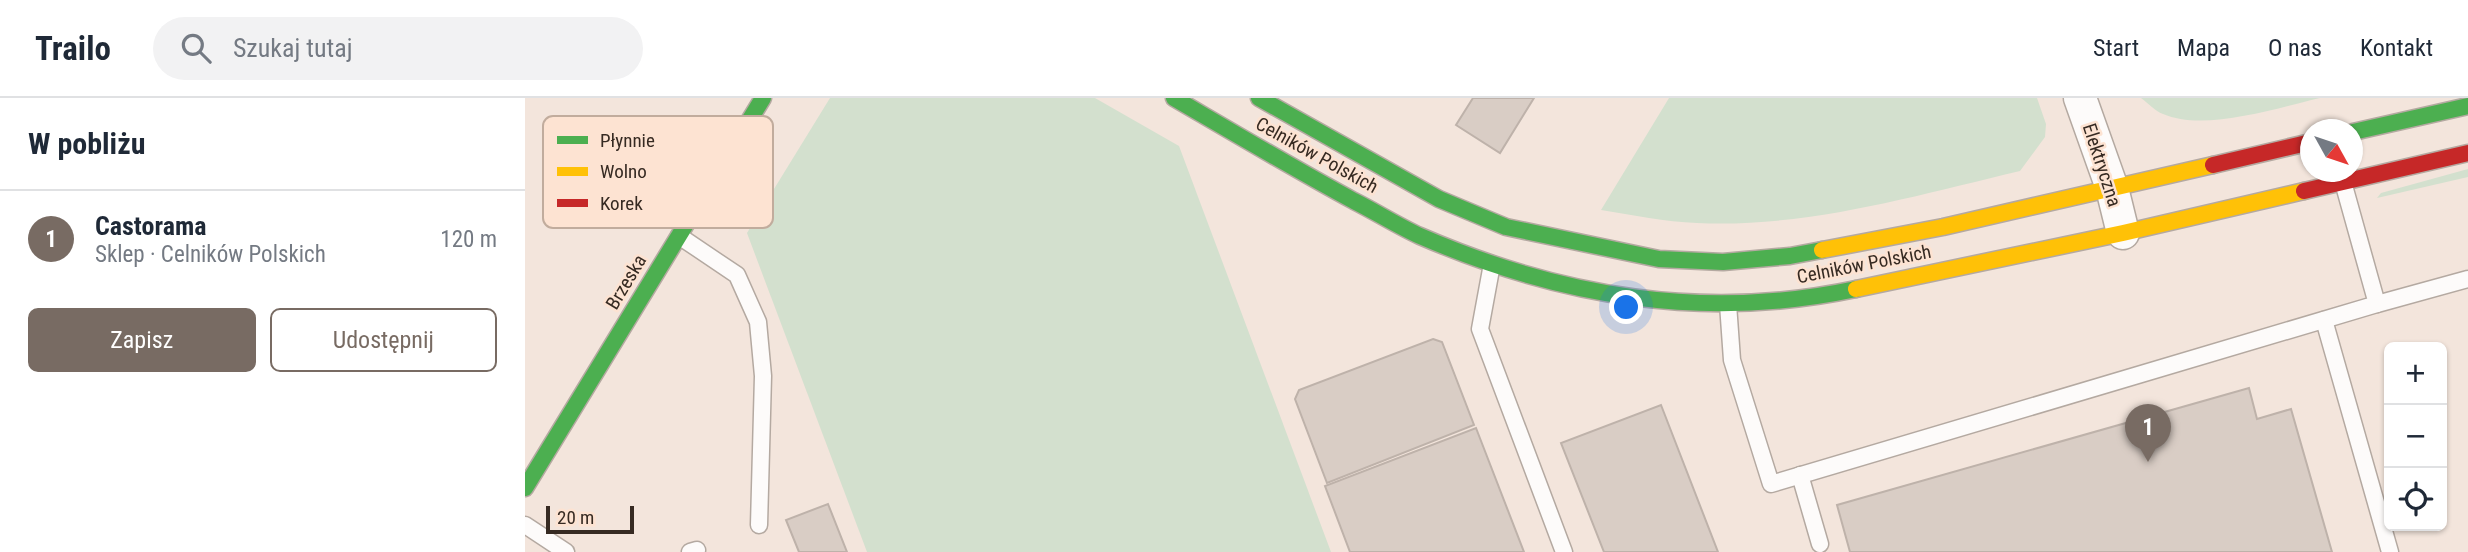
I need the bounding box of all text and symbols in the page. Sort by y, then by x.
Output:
search box [153,17,643,80]
text: Trailo [35,29,111,68]
icon: search [177,29,215,67]
text: Szukaj tutaj [233,33,353,63]
text: Start [2093,34,2139,62]
text: Mapa [2177,34,2230,62]
text: O nas [2268,34,2322,62]
text: Kontakt [2360,34,2433,62]
street label: Celników Polskich [1252,112,1382,198]
legend [543,116,773,228]
north arrow [2300,119,2363,182]
street label: Elektryczna [2078,121,2126,209]
text: W pobliżu [28,126,145,161]
text: Płynnie [600,129,655,152]
text: Wolno [600,160,647,183]
text: Korek [600,192,643,215]
text: Castorama [95,211,206,241]
text: 1 [45,226,57,253]
text: 120 m [440,226,497,253]
street label: Celników Polskich [1795,240,1933,288]
text: Sklep · Celników Polskich [95,241,326,268]
street label: Brzeska [601,251,651,313]
your location [1609,290,1643,324]
button: Zapisz [28,308,256,372]
button: Udostępnij [270,308,497,372]
map controls [2384,342,2447,531]
button: + [2384,342,2447,405]
pin: 1 [2125,404,2171,462]
button: − [2384,405,2447,468]
button: locate [2384,468,2447,531]
scale bar [546,503,633,535]
text: 20 m [557,506,594,529]

